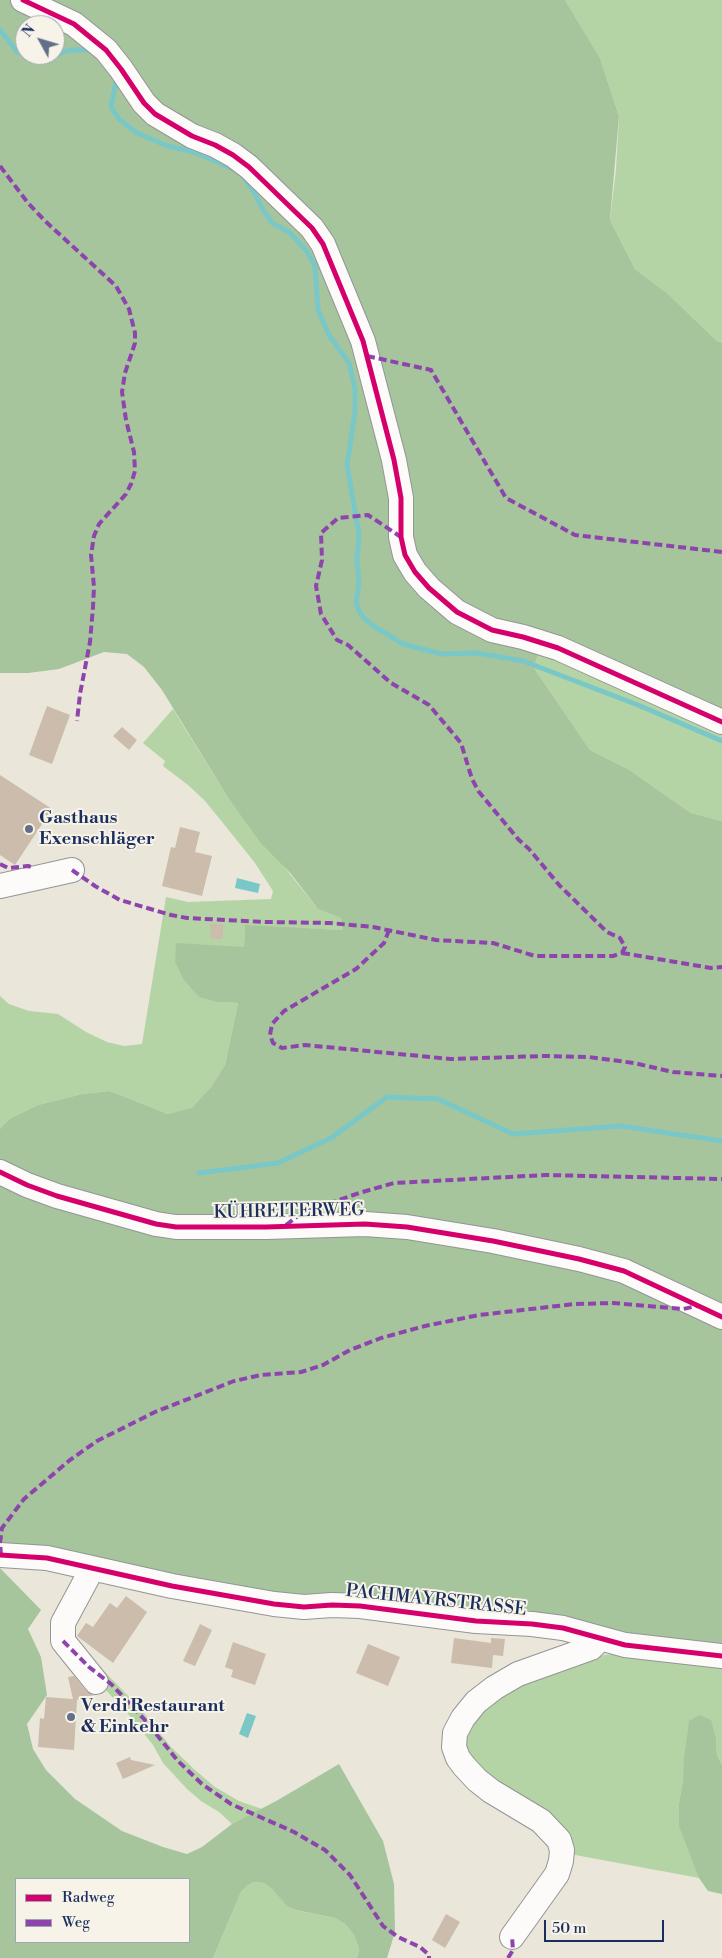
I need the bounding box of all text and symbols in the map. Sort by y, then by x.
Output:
north arrow [15,15,65,65]
text: N [19,21,40,41]
place label: Gasthaus Exenschläger [39,808,155,851]
marker: Gasthaus Exenschläger [23,823,35,835]
street label: KÜHREITERWEG [213,1200,365,1224]
street label: PACHMAYRSTRASSE [345,1581,527,1621]
place label: Verdi Restaurant & Einkehr [81,1696,225,1738]
marker: Verdi Restaurant & Einkehr [65,1711,77,1723]
legend [15,1878,190,1943]
text: Radweg [62,1888,115,1907]
scale bar [547,1910,667,1942]
text: Weg [62,1913,90,1932]
text: 50 m [552,1919,586,1938]

